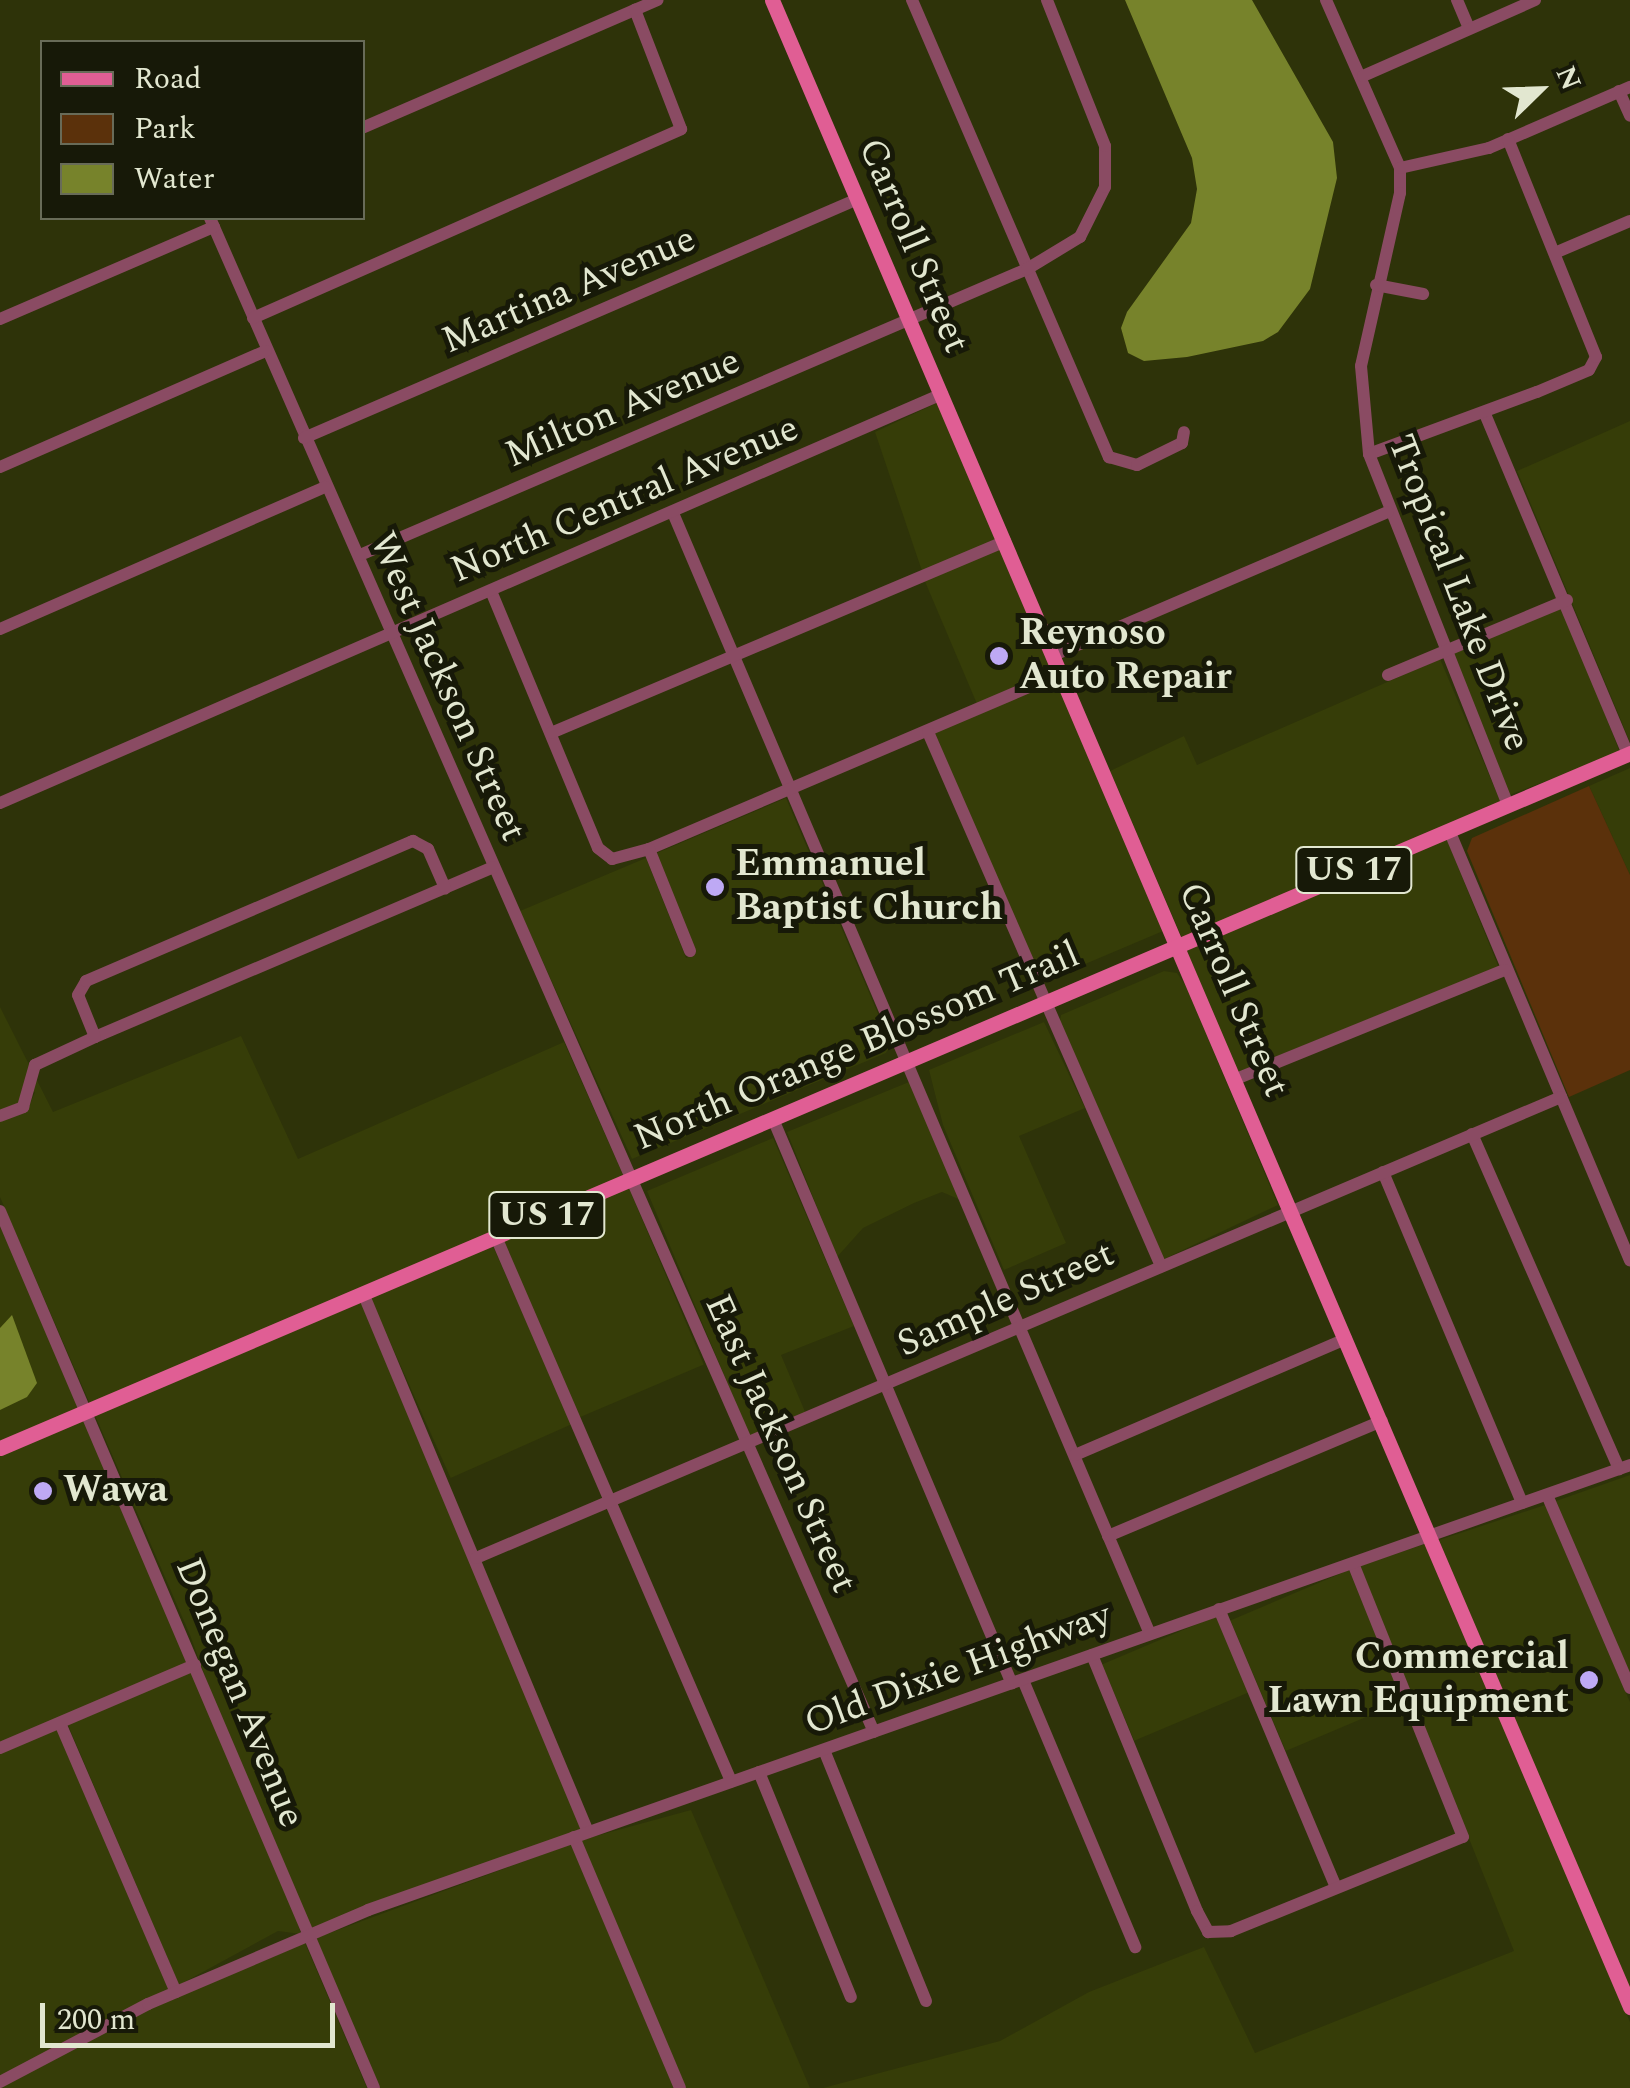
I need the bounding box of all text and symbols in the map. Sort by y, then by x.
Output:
legend [40,40,365,220]
north arrow [1490,40,1590,140]
text: Road [134,56,202,102]
text: N [1544,59,1592,97]
text: Park [134,106,196,152]
street label: Carroll Street [847,132,979,360]
text: Water [134,156,215,202]
street label: Martina Avenue [435,217,703,365]
street label: Milton Avenue [499,339,747,479]
street label: North Central Avenue [444,406,806,594]
street label: Tropical Lake Drive [1377,429,1539,757]
street label: West Jackson Street [358,526,536,848]
place label: Reynoso Auto Repair [1019,611,1232,700]
marker: Reynoso Auto Repair [988,645,1010,667]
road number: US 17 [1294,840,1414,900]
place label: Emmanuel Baptist Church [735,842,1003,932]
marker: Emmanuel Baptist Church [704,876,726,898]
street label: Carroll Street [1167,876,1299,1104]
street label: North Orange Blossom Trail [628,932,1086,1162]
road number: US 17 [487,1185,607,1245]
street label: Sample Street [891,1232,1121,1368]
street label: East Jackson Street [694,1288,866,1600]
place label: Wawa [63,1468,168,1514]
marker: Wawa [32,1480,54,1502]
street label: Donegan Avenue [164,1552,314,1834]
street label: Old Dixie Highway [799,1593,1117,1747]
place label: Commercial Lawn Equipment [1268,1635,1569,1725]
marker: Commercial Lawn Equipment [1578,1669,1600,1691]
scale bar [45,1983,340,2045]
text: 200 m [57,1997,135,2043]

